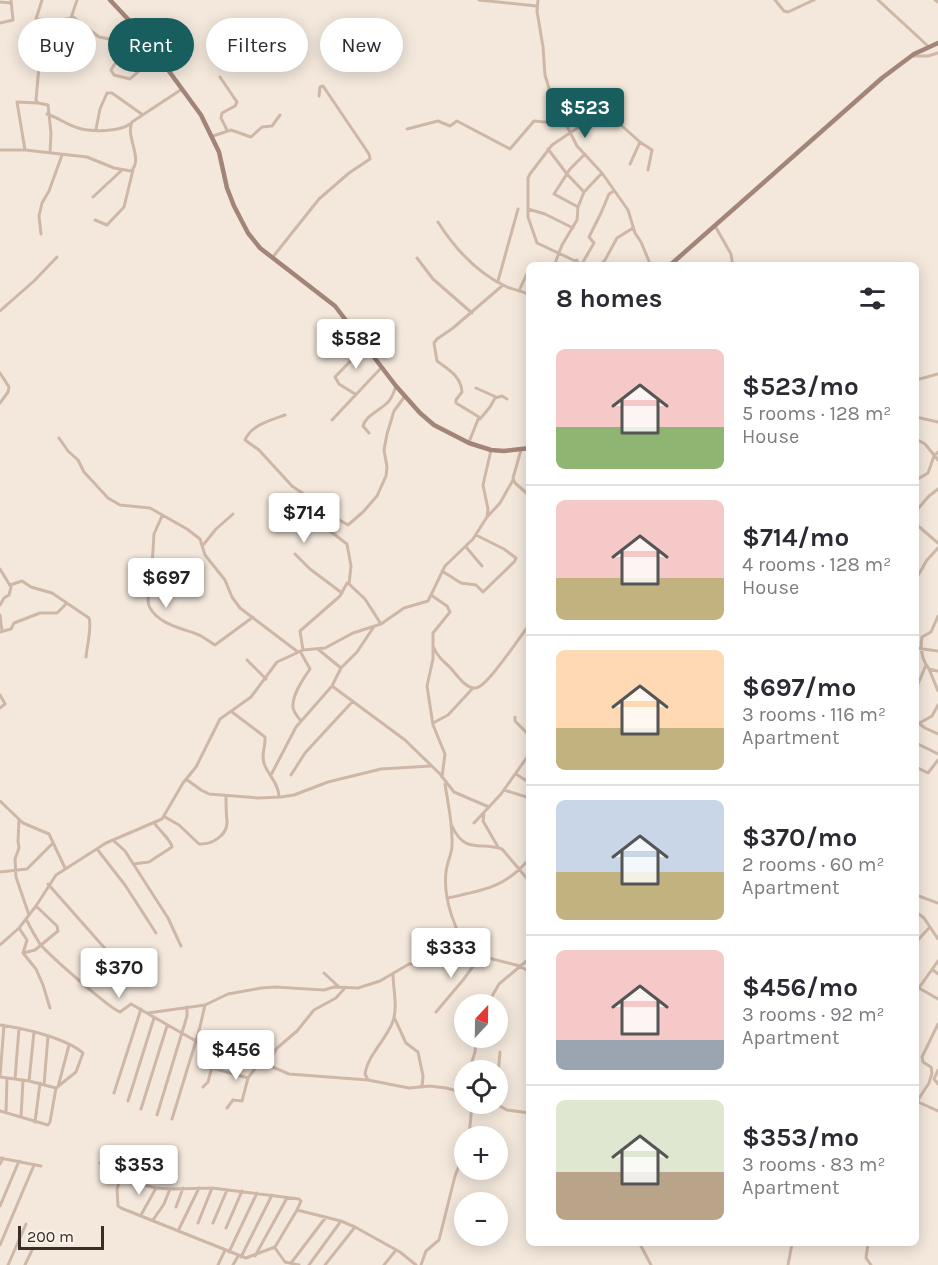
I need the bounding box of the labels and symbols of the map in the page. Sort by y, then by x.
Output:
pin: $523 [549,88,621,139]
pin: $582 [320,319,392,370]
pin: $714 [268,493,340,544]
pin: $697 [130,558,202,609]
pin: $333 [415,928,487,979]
pin: $370 [83,948,155,999]
north arrow [454,994,508,1048]
pin: $456 [200,1030,272,1081]
pin: $353 [103,1145,175,1196]
scale bar [18,1223,104,1250]

